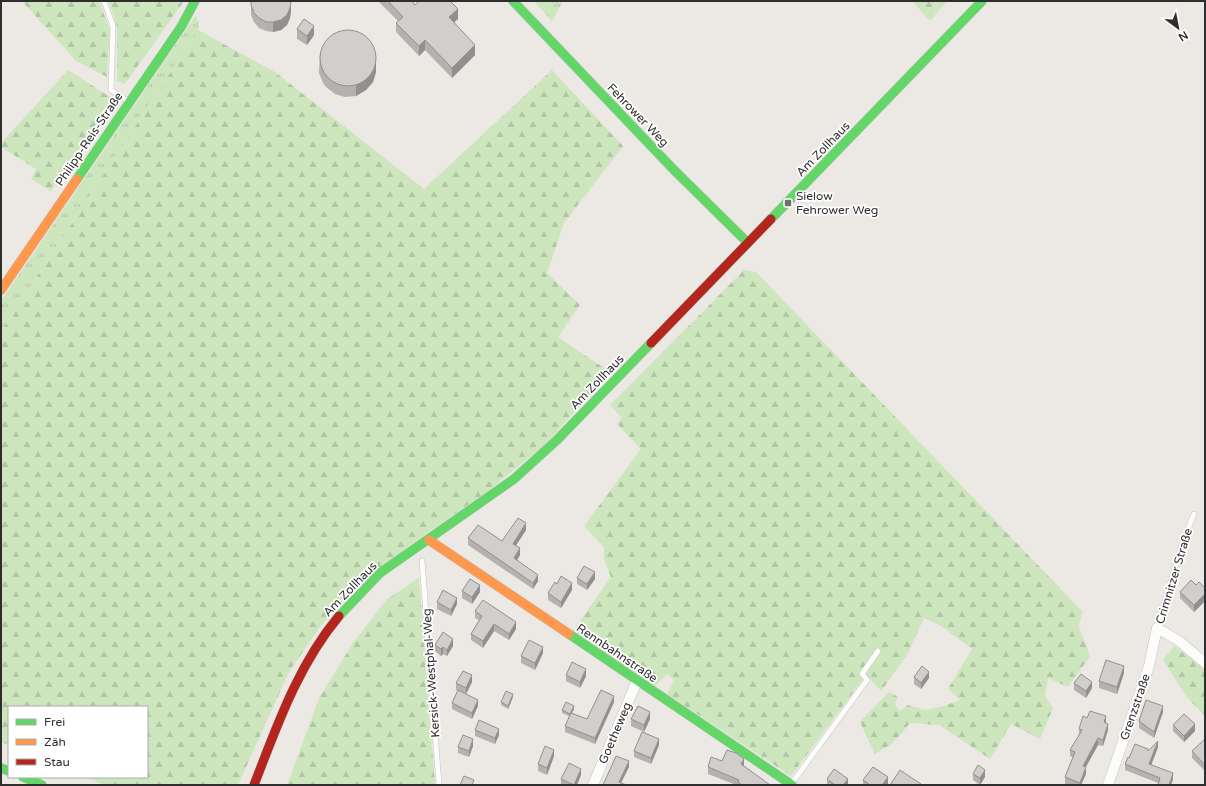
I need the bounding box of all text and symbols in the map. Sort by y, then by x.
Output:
north arrow [1158,8,1198,48]
text: N [1176,28,1190,44]
street label: Fehrower Weg [604,80,672,150]
street label: Philipp-Reis-Straße [52,89,126,189]
street label: Am Zollhaus [793,118,853,179]
place label: Sielow Fehrower Weg [796,189,878,217]
marker: Sielow Fehrower Weg [783,198,793,208]
street label: Am Zollhaus [567,351,627,412]
street label: Crimnitzer Straße [1153,526,1195,626]
street label: Am Zollhaus [320,558,380,619]
street label: Kersick-Westphal-Weg [420,608,442,738]
street label: Rennbahnstraße [574,621,660,685]
street label: Grenzstraße [1117,672,1153,742]
street label: Goetheweg [596,700,634,766]
legend [8,706,148,778]
text: Frei [44,715,65,729]
text: Zäh [44,735,66,749]
text: Stau [44,755,70,769]

